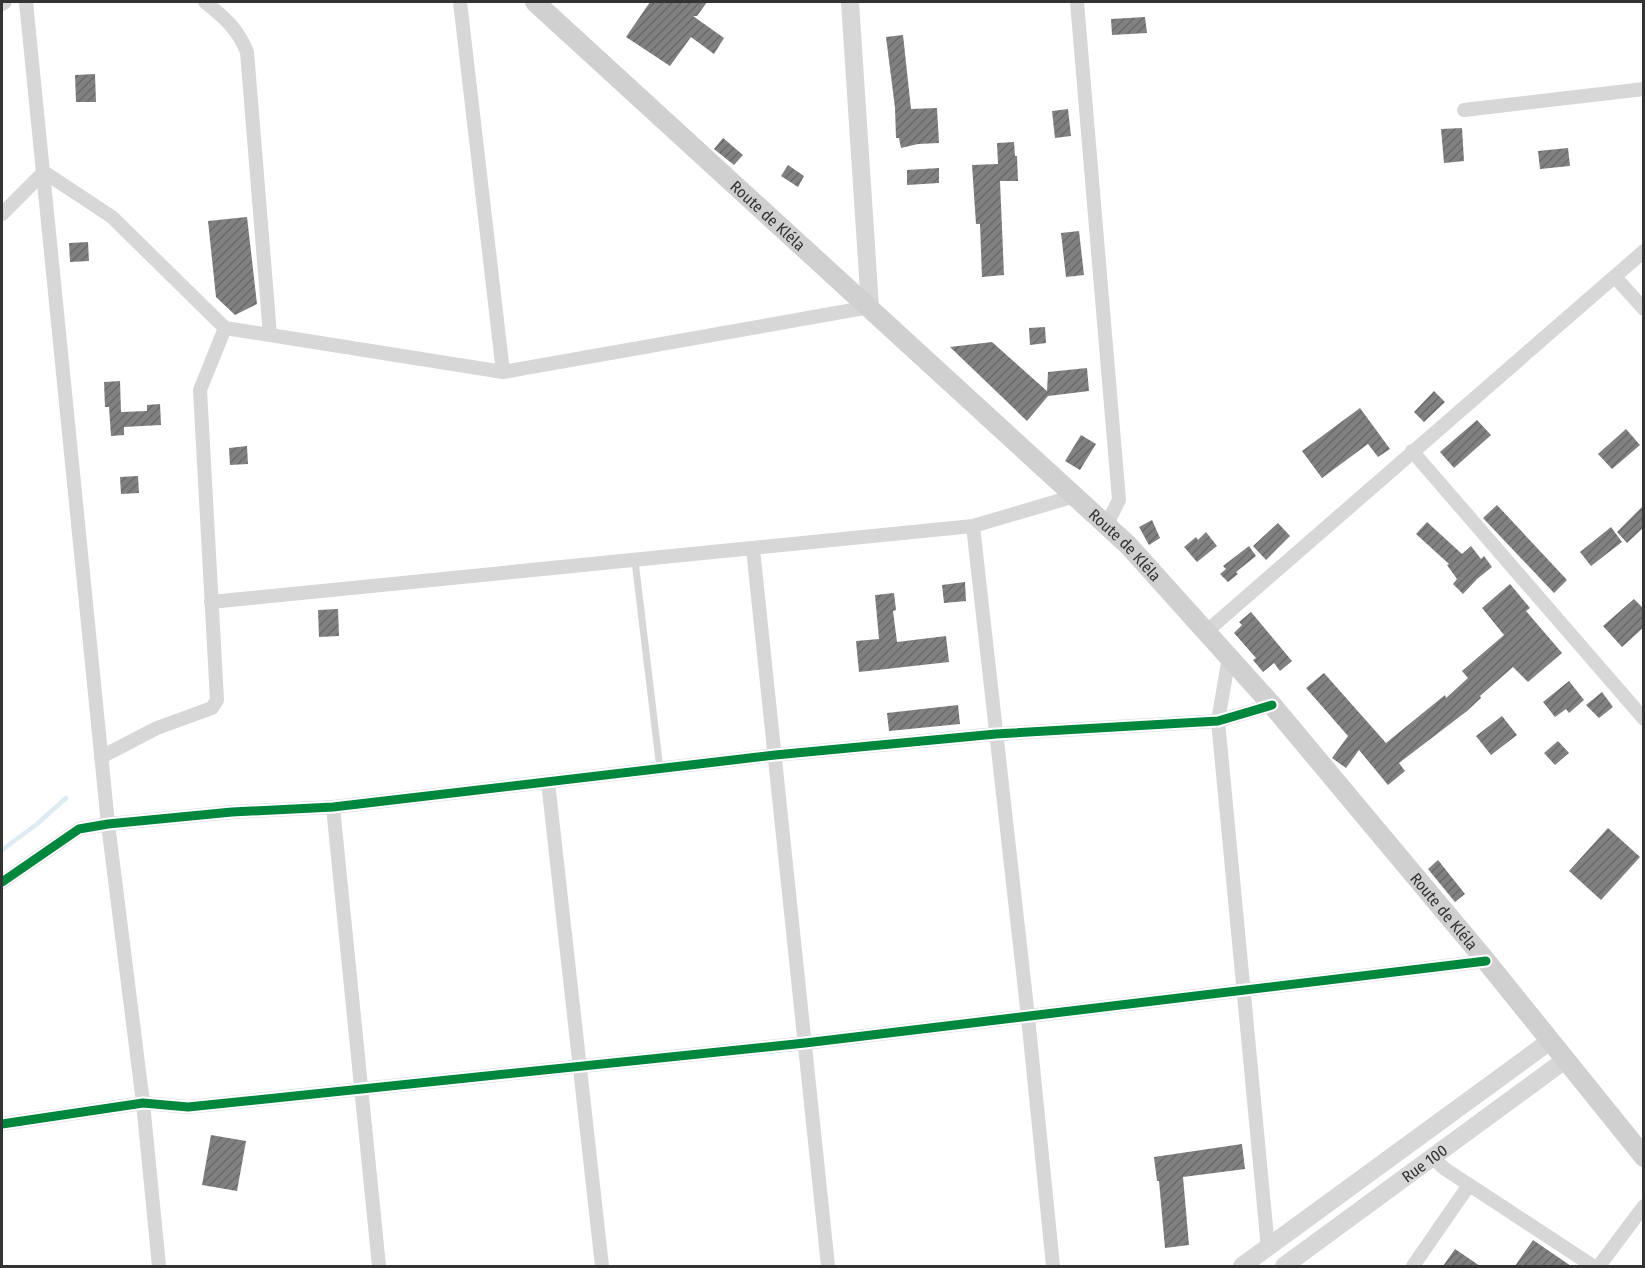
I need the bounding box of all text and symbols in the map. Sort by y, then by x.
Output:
street label: Route de Kléla [727,176,810,255]
street label: Route de Kléla [1085,505,1165,585]
street label: Route de Kléla [1407,869,1482,954]
street label: Rue 100 [1398,1140,1451,1186]

